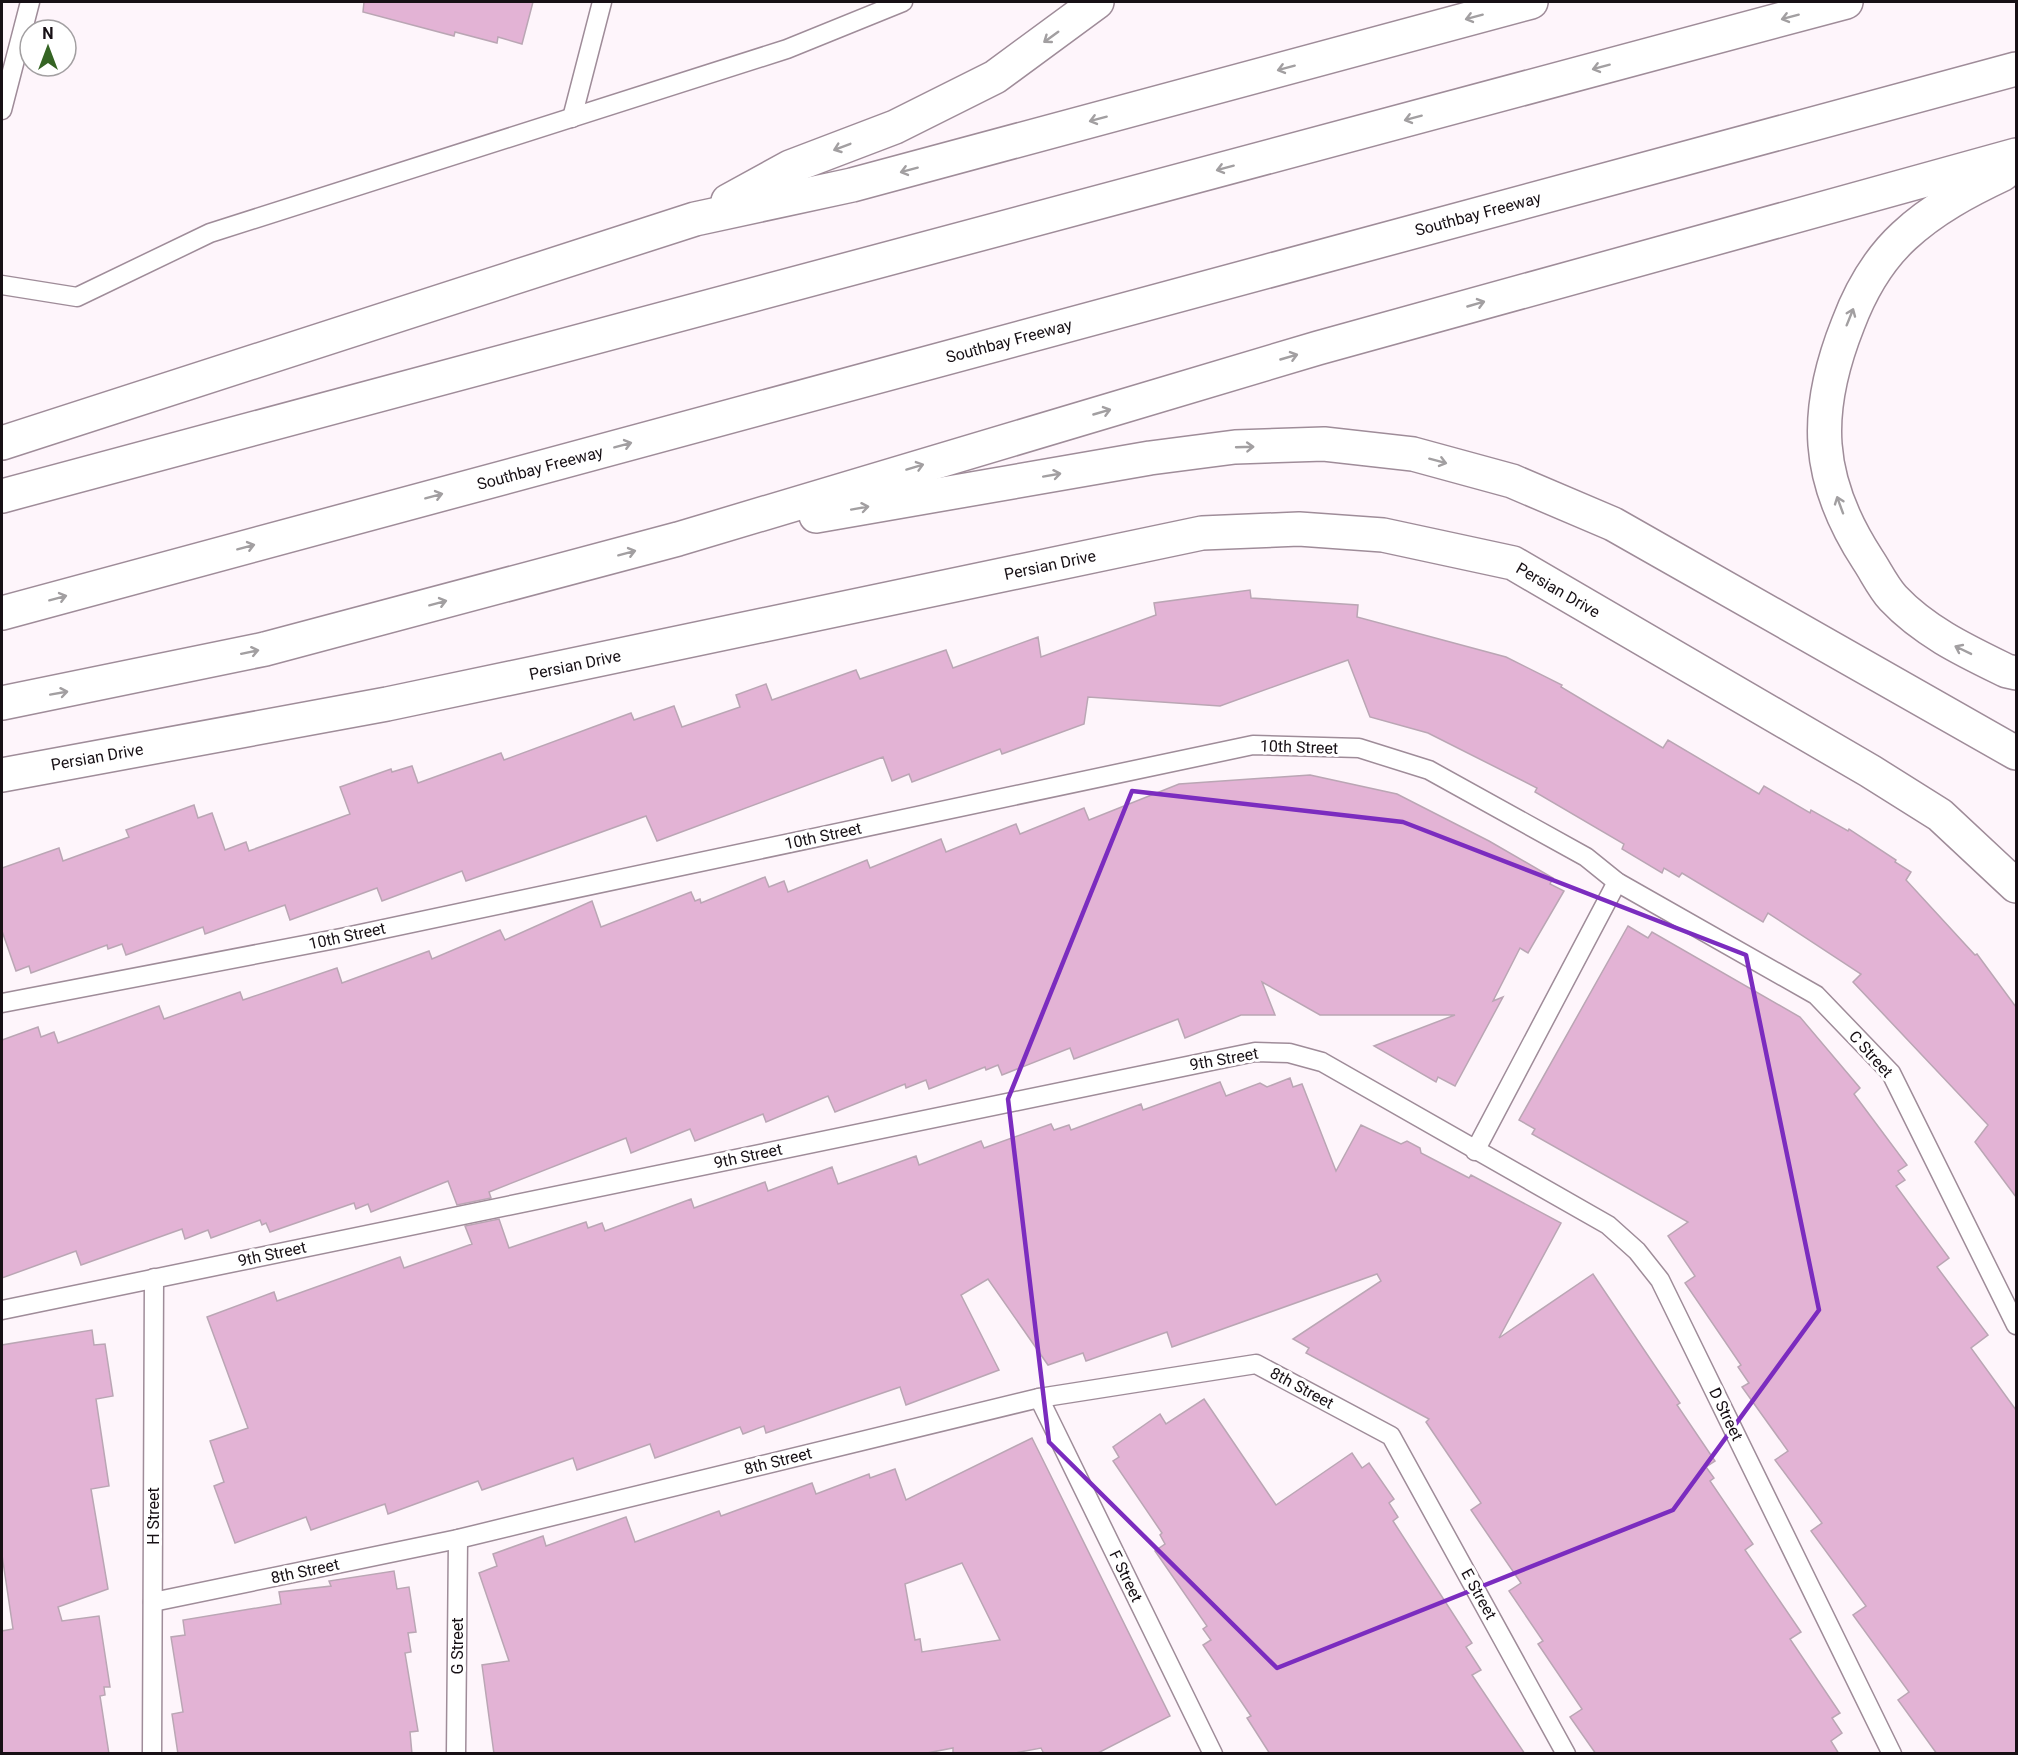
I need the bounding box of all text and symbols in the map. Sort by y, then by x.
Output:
one-way arrow [1781,11,1800,23]
one-way arrow [1465,12,1484,23]
north arrow [18,18,78,78]
text: N [42,24,54,43]
one-way arrow [1043,31,1059,43]
one-way arrow [1592,62,1611,73]
one-way arrow [1277,63,1296,74]
one-way arrow [1404,112,1423,124]
one-way arrow [1089,114,1108,125]
one-way arrow [833,142,852,153]
one-way arrow [1216,163,1235,175]
one-way arrow [900,164,919,176]
street label: Southbay Freeway [1413,188,1543,240]
one-way arrow [1466,297,1485,309]
one-way arrow [1845,308,1856,327]
street label: Southbay Freeway [944,315,1074,367]
one-way arrow [1279,351,1298,362]
one-way arrow [1092,406,1111,417]
one-way arrow [613,439,632,451]
one-way arrow [1234,441,1254,452]
street label: Southbay Freeway [475,442,605,494]
one-way arrow [1428,455,1447,467]
one-way arrow [905,461,924,472]
one-way arrow [1041,469,1061,480]
one-way arrow [425,490,444,501]
one-way arrow [1833,497,1844,515]
one-way arrow [849,502,869,513]
one-way arrow [236,541,255,552]
street label: Persian Drive [1002,546,1098,584]
one-way arrow [617,547,636,558]
street label: Persian Drive [1513,558,1603,622]
one-way arrow [48,592,67,603]
one-way arrow [429,597,448,608]
one-way arrow [1955,644,1972,656]
one-way arrow [239,646,259,657]
street label: Persian Drive [527,646,623,684]
one-way arrow [49,687,68,698]
street label: 10th Street [1260,736,1338,758]
street label: Persian Drive [49,740,145,774]
street label: 10th Street [783,819,863,853]
street label: 10th Street [307,919,387,953]
street label: C Street [1845,1027,1897,1081]
street label: 9th Street [1188,1044,1260,1074]
street label: 9th Street [712,1140,784,1172]
street label: 9th Street [236,1238,308,1270]
street label: 8th Street [1267,1363,1337,1413]
street label: D Street [1705,1384,1747,1444]
street label: 8th Street [742,1443,814,1479]
street label: H Street [144,1487,163,1545]
street label: F Street [1105,1547,1147,1605]
street label: 8th Street [269,1555,341,1587]
street label: E Street [1457,1565,1501,1623]
street label: G Street [448,1617,467,1675]

